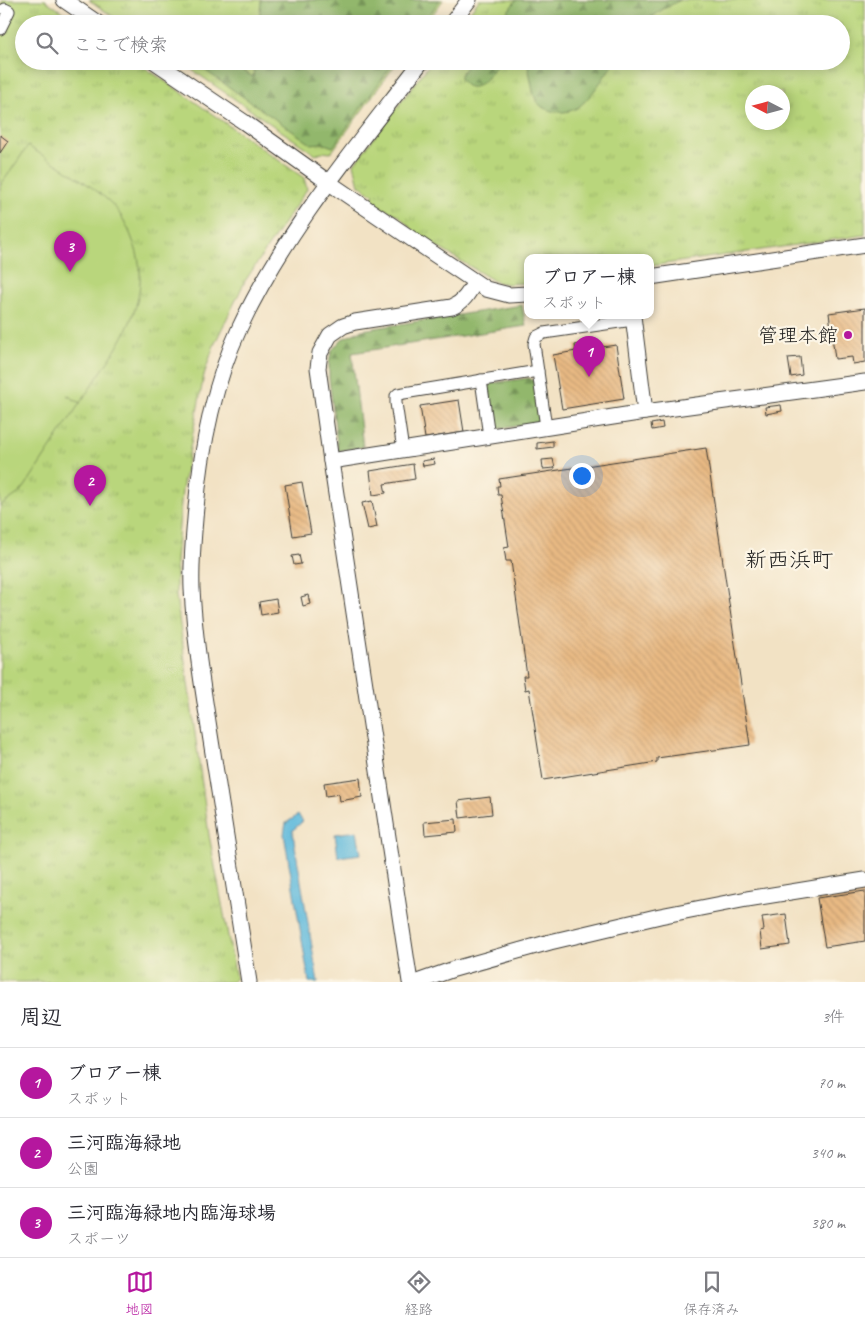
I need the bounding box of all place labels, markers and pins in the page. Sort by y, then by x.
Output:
pin: 3 [54,231,86,272]
place label: 管理本館 [758,323,838,348]
marker: 管理本館 [842,329,854,341]
pin: 1 [573,336,605,377]
pin: 2 [74,465,106,506]

